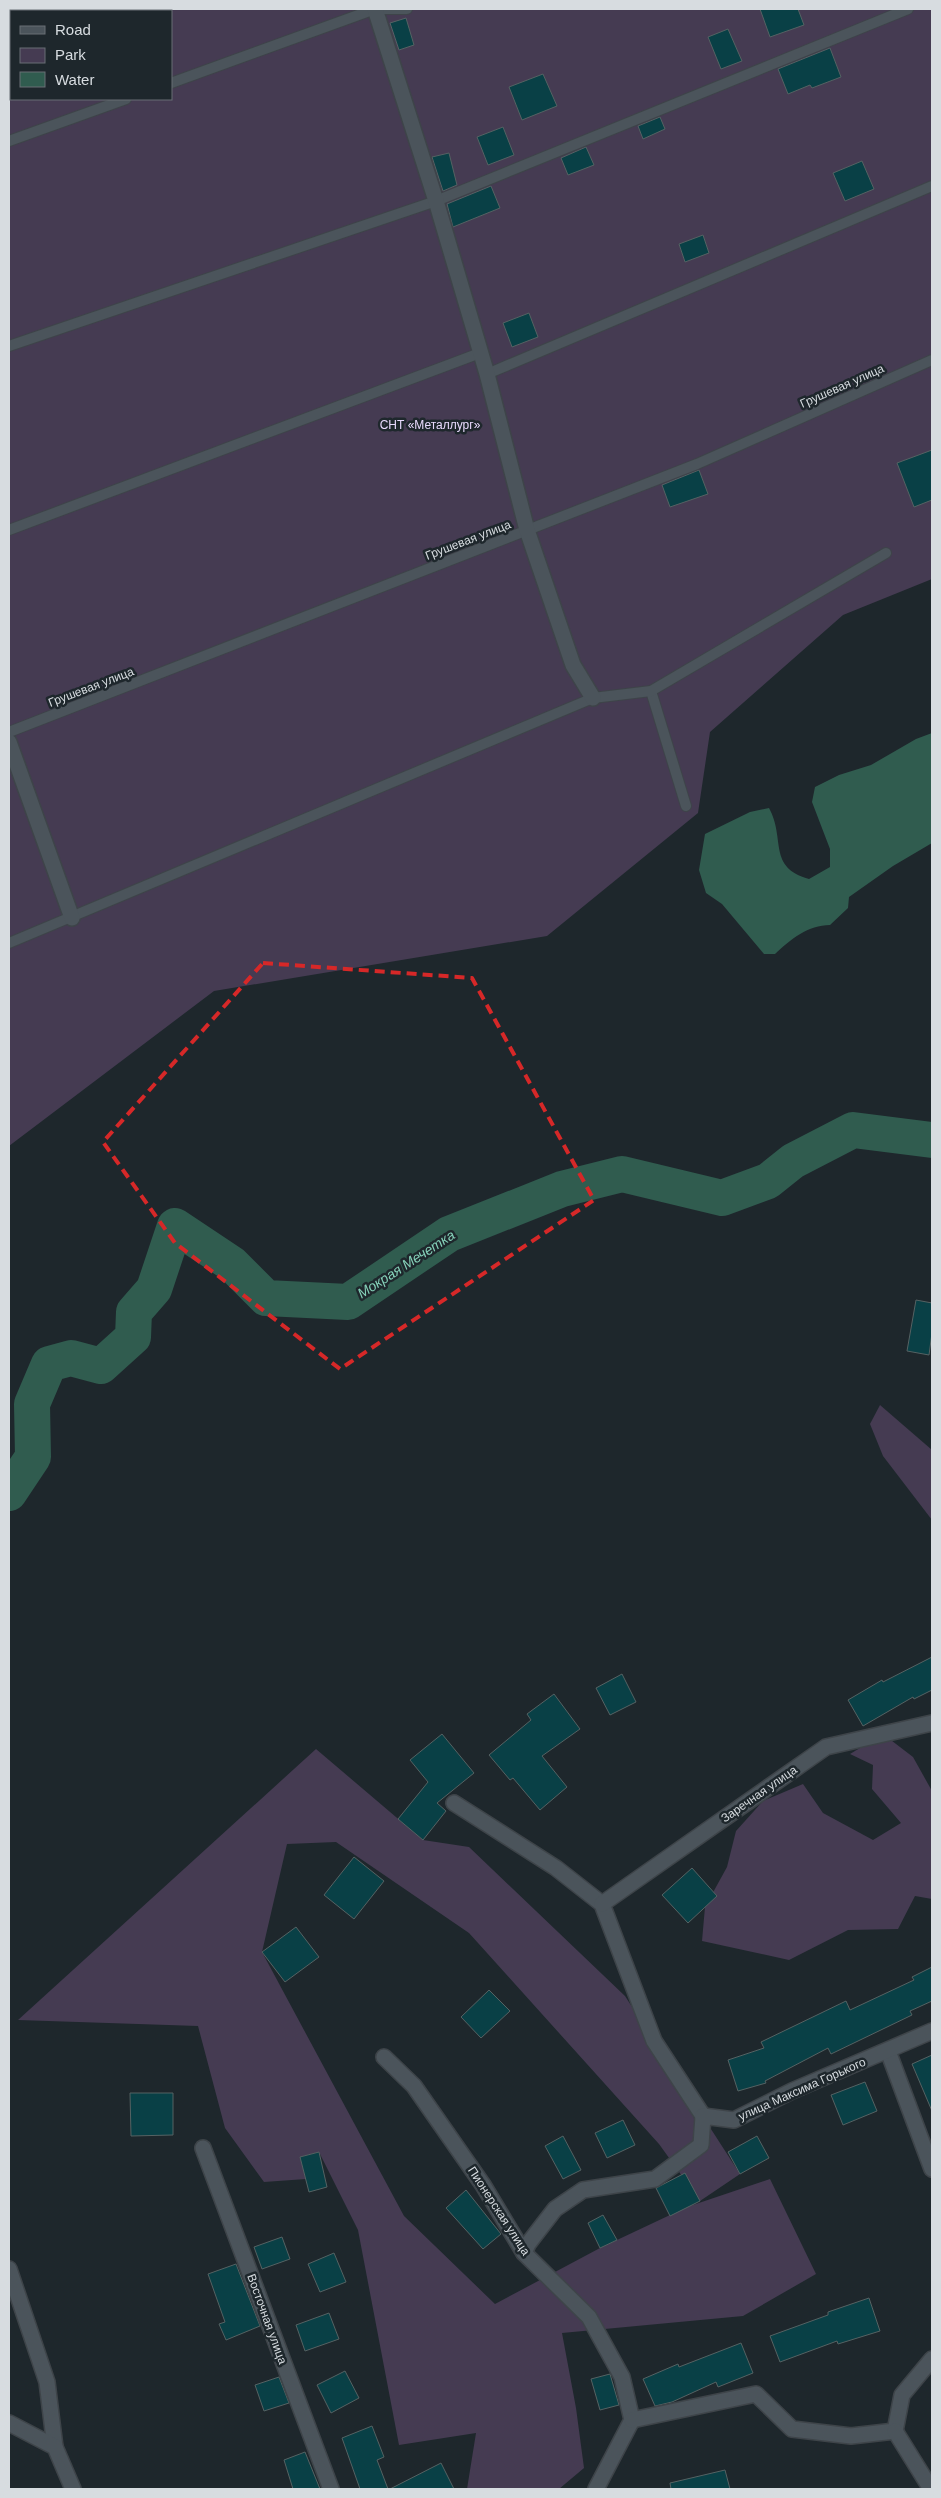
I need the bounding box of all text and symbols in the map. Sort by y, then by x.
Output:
legend [10,10,172,100]
text: Road [55,21,91,38]
text: Park [55,46,86,63]
text: Water [55,71,94,88]
street label: Грушевая улица [798,361,886,411]
park label: СНТ «Металлург» [380,418,481,432]
street label: Грушевая улица [423,517,513,563]
street label: Грушевая улица [46,664,136,710]
water label: Мокрая Мечетка [354,1227,458,1301]
street label: Заречная улица [718,1762,800,1825]
street label: улица Максима Горького [736,2054,868,2123]
street label: Пионерская улица [465,2164,533,2258]
street label: Восточная улица [244,2272,290,2366]

